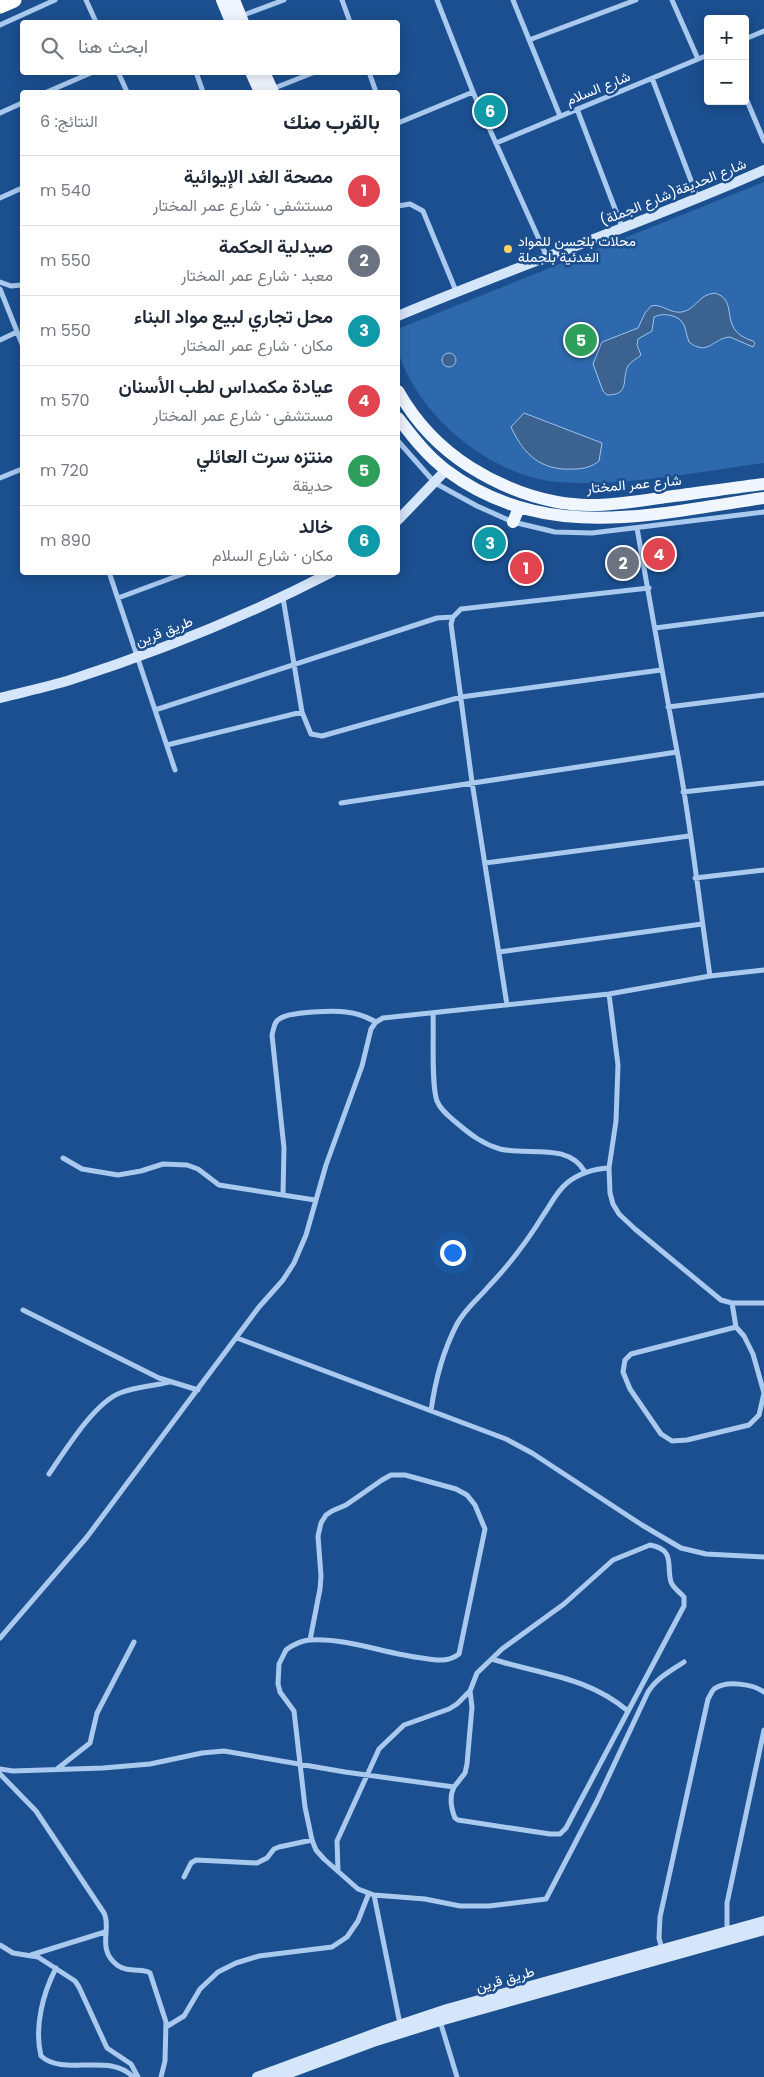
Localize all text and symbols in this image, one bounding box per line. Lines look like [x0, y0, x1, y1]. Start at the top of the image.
map controls [704, 15, 749, 105]
button: + [704, 15, 749, 60]
search box [20, 20, 400, 75]
text: ابحث هنا [78, 33, 148, 60]
icon: search [38, 34, 66, 62]
button: − [704, 60, 749, 105]
street label: شارع السلام [563, 66, 634, 111]
pin: 6 [474, 92, 506, 130]
text: بالقرب منك [283, 107, 380, 136]
text: النتائج: 6 [40, 110, 98, 133]
street label: شارع الحديقة(شارع الجملة) [597, 154, 749, 231]
text: مصحة الغد الإيوائية [184, 163, 333, 190]
text: 540 m [40, 179, 91, 202]
text: 1 [361, 179, 367, 202]
text: مستشفى · شارع عمر المختار [153, 194, 333, 217]
place label: محلات بلحسن للمواد الغدئية بلجملة [518, 231, 636, 267]
text: صيدلية الحكمة [219, 233, 333, 260]
marker: محلات بلحسن للمواد الغدئية بلجملة [502, 243, 514, 255]
text: 550 m [40, 249, 91, 272]
text: 2 [359, 249, 369, 272]
text: معبد · شارع عمر المختار [181, 264, 333, 287]
text: محل تجاري لبيع مواد البناء [134, 303, 333, 330]
text: 550 m [40, 319, 91, 342]
text: 3 [359, 319, 369, 342]
pin: 5 [565, 321, 597, 359]
text: مكان · شارع عمر المختار [181, 334, 333, 357]
text: عيادة مكمداس لطب الأسنان [118, 373, 333, 400]
text: 570 m [40, 389, 90, 412]
text: 4 [359, 389, 369, 412]
text: مستشفى · شارع عمر المختار [153, 404, 333, 427]
text: منتزه سرت العائلي [196, 443, 333, 470]
text: 720 m [40, 459, 89, 482]
text: 5 [359, 459, 369, 482]
street label: شارع عمر المختار [585, 470, 682, 499]
text: حديقة [293, 474, 333, 497]
text: خالد [299, 513, 333, 540]
pin: 3 [474, 524, 506, 562]
text: 890 m [40, 529, 91, 552]
text: 6 [359, 529, 369, 552]
pin: 4 [643, 535, 675, 573]
text: مكان · شارع السلام [212, 544, 333, 567]
pin: 2 [607, 544, 639, 582]
pin: 1 [510, 549, 542, 587]
street label: طريق قرين [132, 611, 196, 651]
your location [440, 1240, 466, 1266]
street label: طريق قرين [473, 1961, 537, 1997]

